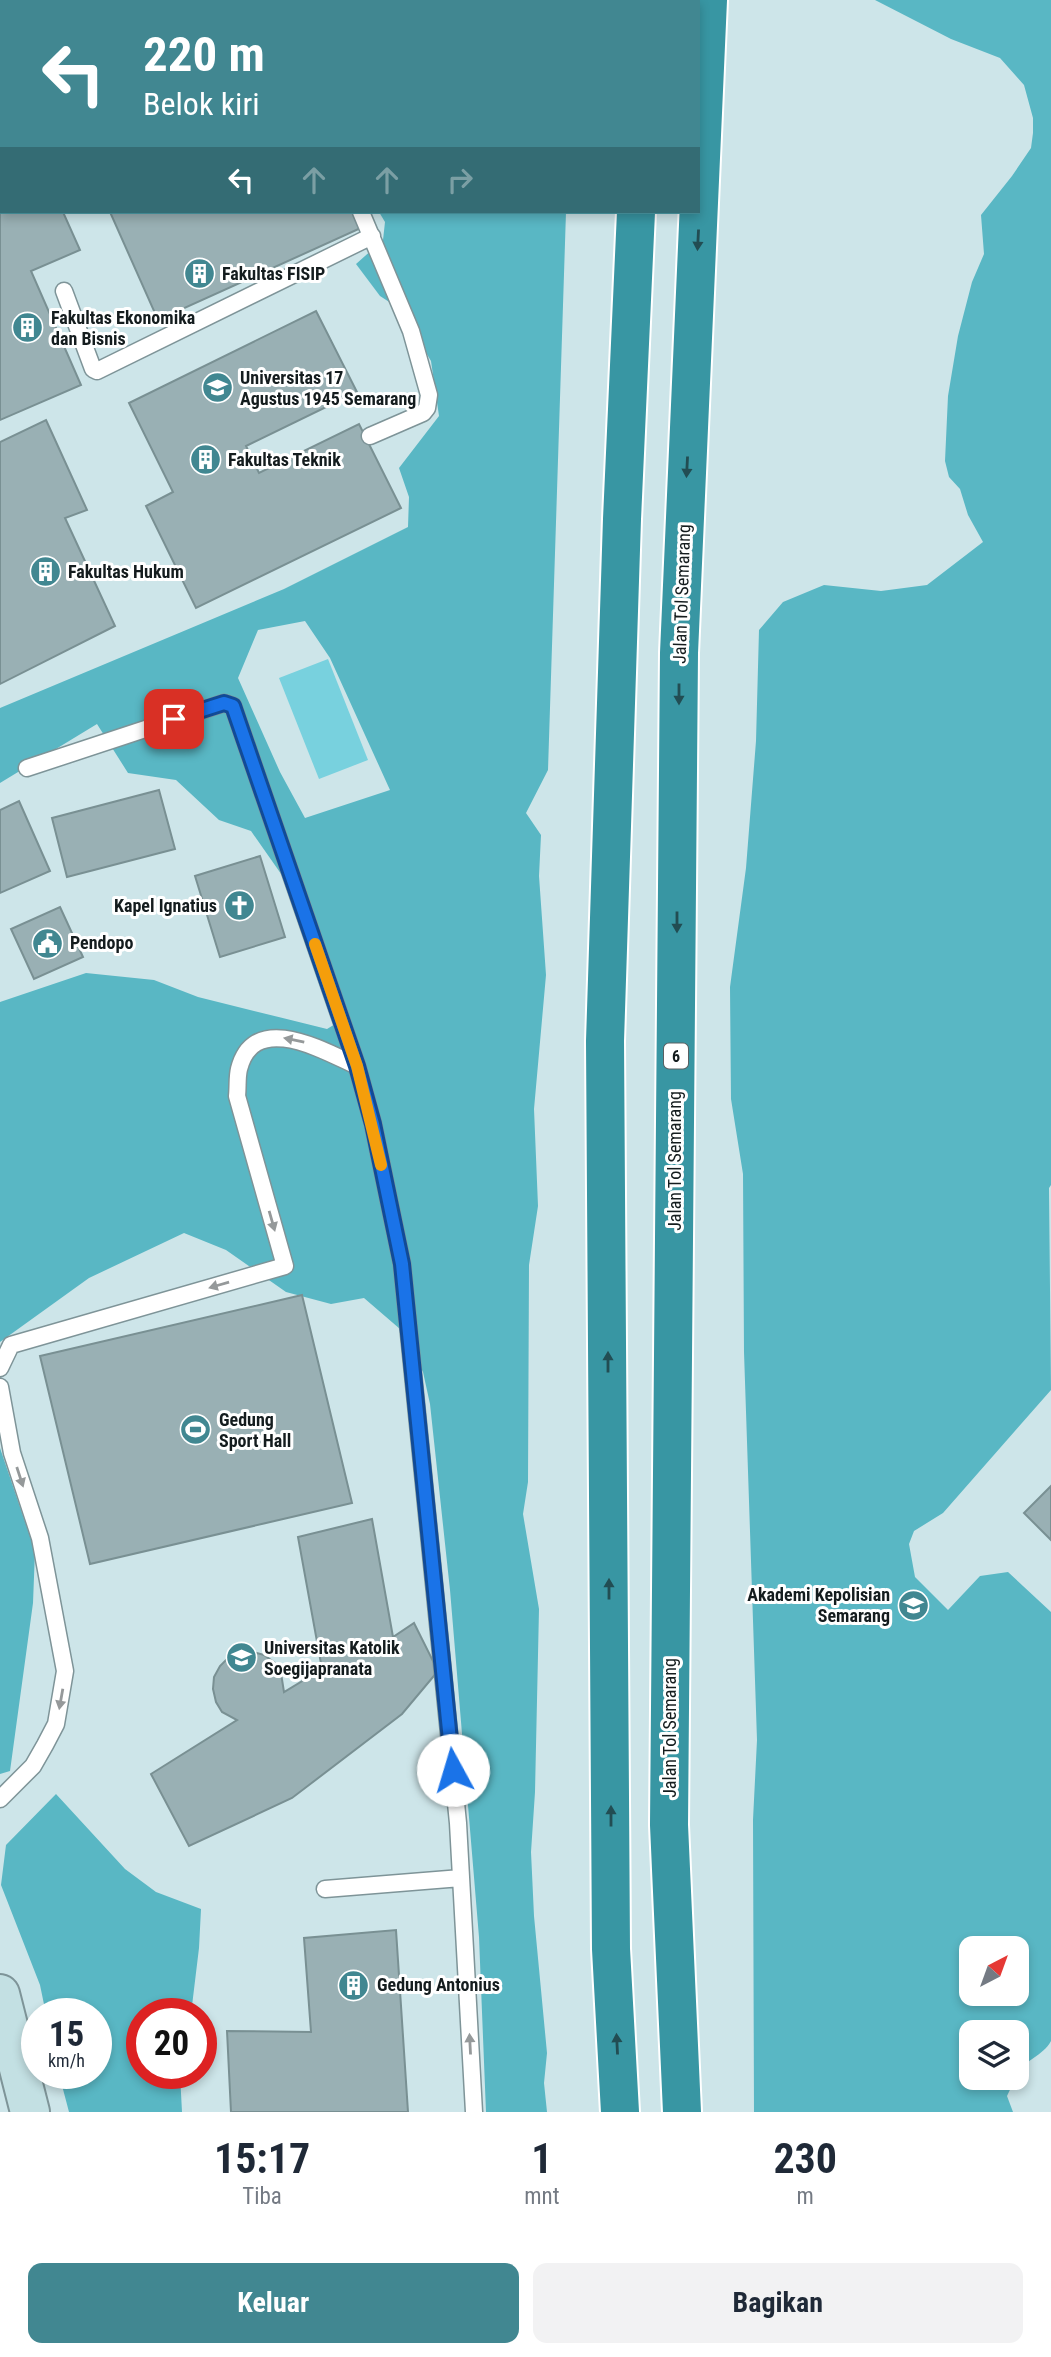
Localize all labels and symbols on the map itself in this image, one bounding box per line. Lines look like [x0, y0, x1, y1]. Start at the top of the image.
one-way arrow [692, 229, 703, 251]
building icon: Fakultas FISIP [182, 257, 216, 291]
place label: Fakultas FISIP [222, 263, 325, 284]
place label: Fakultas Ekonomika dan Bisnis [51, 307, 195, 349]
building icon: Fakultas Ekonomika dan Bisnis [11, 311, 45, 345]
place label: Universitas 17 Agustus 1945 Semarang [240, 367, 416, 409]
school or university icon: Universitas 17 Agustus 1945 Semarang [200, 371, 234, 405]
building icon: Fakultas Teknik [188, 443, 222, 477]
place label: Fakultas Teknik [228, 449, 341, 470]
one-way arrow [682, 456, 693, 478]
street label: Jalan Tol Semarang [669, 524, 694, 664]
building icon: Fakultas Hukum [28, 555, 62, 589]
place label: Fakultas Hukum [68, 561, 184, 582]
one-way arrow [673, 683, 684, 705]
pin [144, 689, 204, 749]
church icon: Kapel Ignatius [223, 889, 257, 923]
place label: Kapel Ignatius [114, 895, 217, 916]
one-way arrow [671, 911, 683, 933]
public building icon: Pendopo [30, 926, 64, 960]
place label: Pendopo [70, 932, 133, 953]
one-way arrow [283, 1035, 305, 1046]
road number: 6 [664, 1044, 688, 1068]
street label: Jalan Tol Semarang [664, 1091, 685, 1231]
one-way arrow [268, 1211, 278, 1232]
one-way arrow [208, 1280, 230, 1291]
one-way arrow [602, 1350, 613, 1372]
place label: Gedung Sport Hall [219, 1409, 291, 1451]
sports icon: Gedung Sport Hall [179, 1413, 213, 1447]
one-way arrow [15, 1467, 26, 1488]
one-way arrow [603, 1578, 615, 1600]
place label: Akademi Kepolisian Semarang [747, 1584, 890, 1626]
school or university icon: Akademi Kepolisian Semarang [896, 1588, 930, 1622]
place label: Universitas Katolik Soegijapranata [264, 1637, 400, 1679]
school or university icon: Universitas Katolik Soegijapranata [224, 1641, 258, 1675]
street label: Jalan Tol Semarang [659, 1658, 680, 1798]
one-way arrow [55, 1688, 66, 1710]
position arrow [416, 1733, 490, 1807]
one-way arrow [605, 1805, 616, 1827]
north arrow [959, 1936, 1029, 2006]
building icon: Gedung Antonius [337, 1968, 371, 2002]
place label: Gedung Antonius [377, 1974, 500, 1995]
speed limit sign: 20 [126, 1998, 217, 2089]
one-way arrow [464, 2033, 475, 2055]
one-way arrow [611, 2033, 622, 2055]

